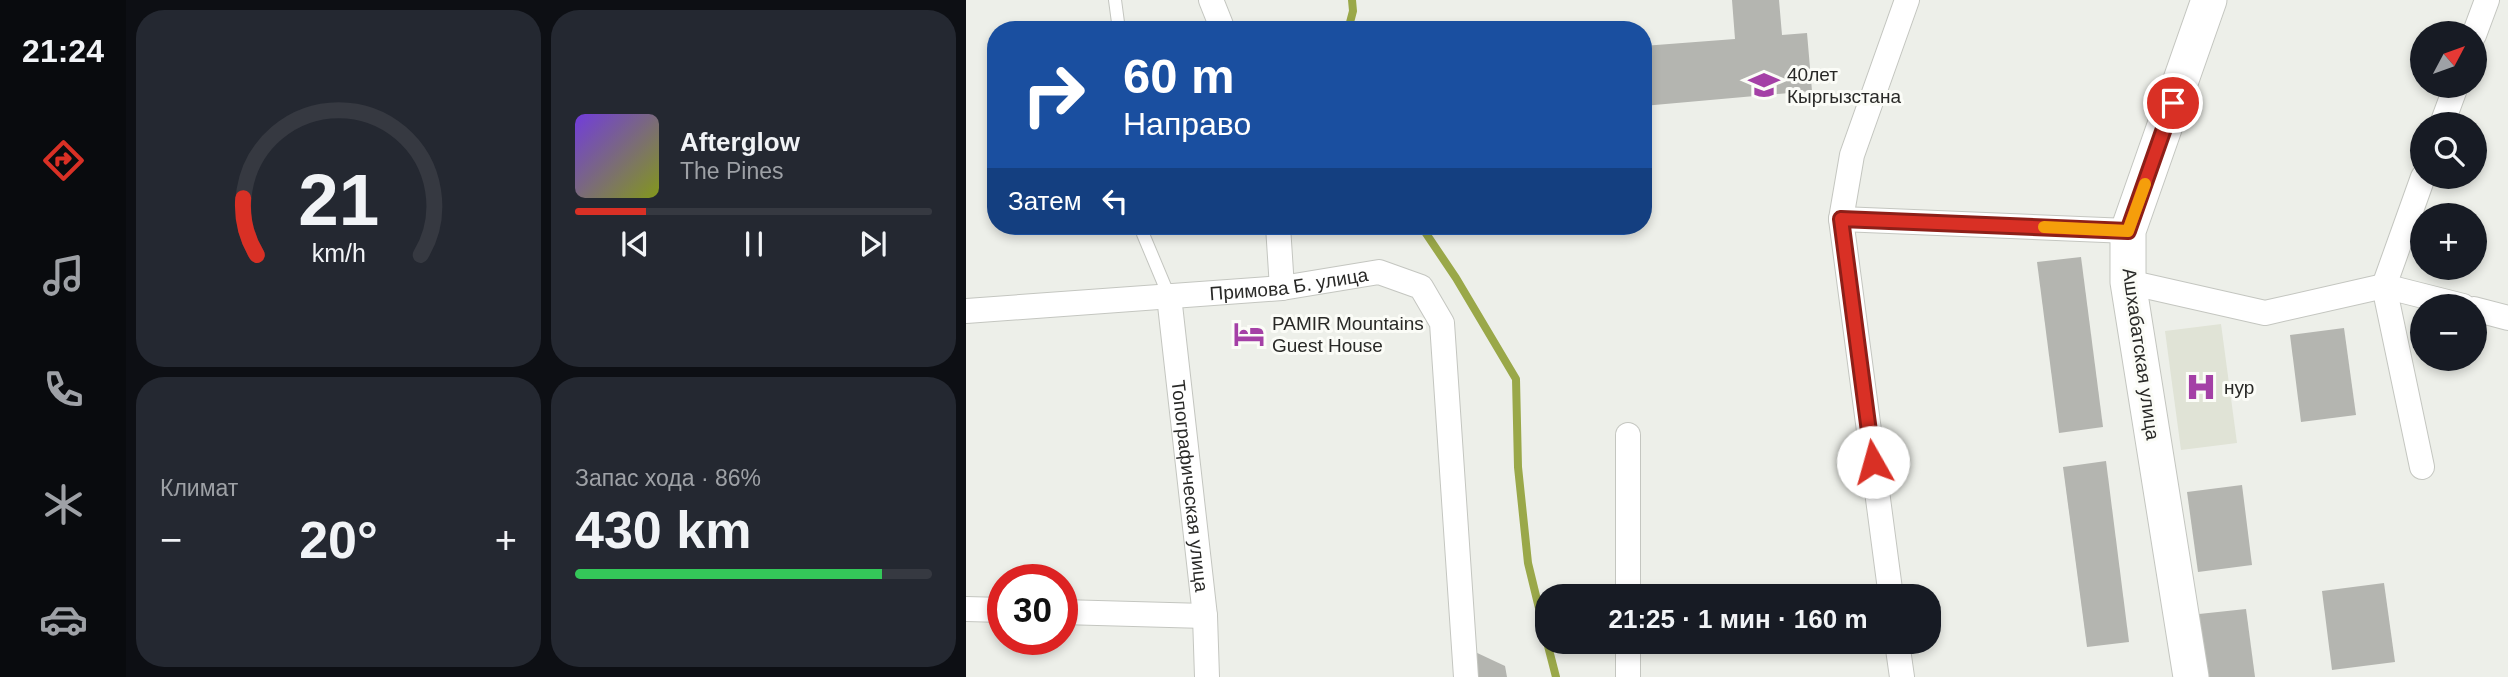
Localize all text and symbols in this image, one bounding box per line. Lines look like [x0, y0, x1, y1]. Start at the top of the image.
north arrow [2410, 21, 2487, 98]
map controls [2410, 21, 2487, 371]
text: 21:24 [22, 33, 104, 69]
icon: right [1008, 49, 1099, 140]
text: 60 m [1123, 49, 1235, 103]
place label: 40лет Кыргызстана [1787, 64, 1901, 107]
school or university icon: 40лет Кыргызстана [1747, 68, 1781, 102]
pin [2143, 73, 2203, 133]
icon: arrive [2154, 84, 2192, 122]
text: Направо [1123, 106, 1251, 142]
button: search [2410, 112, 2487, 189]
text: Afterglow [680, 127, 800, 157]
icon: directions [39, 136, 88, 185]
text: The Pines [680, 158, 784, 184]
text: 21 [298, 159, 379, 240]
icon: left [1096, 182, 1134, 220]
text: Затем [1008, 186, 1082, 216]
button: + [2410, 203, 2487, 280]
icon: previous [616, 225, 654, 263]
icon: pause [735, 225, 773, 263]
icon: next [854, 225, 892, 263]
text: km/h [311, 239, 366, 267]
icon: music [39, 251, 88, 300]
street label: Примова Б. улица [1209, 263, 1370, 304]
street label: Ашхабатская улица [2119, 267, 2164, 442]
button: − [2410, 294, 2487, 371]
place label: PAMIR Mountains Guest House [1272, 313, 1424, 356]
hotel icon: PAMIR Mountains Guest House [1232, 317, 1266, 351]
icon: phone [39, 365, 88, 414]
hospital icon: нур [2184, 370, 2218, 404]
place label: нур [2224, 377, 2254, 398]
street label: Топографическая улица [1168, 379, 1213, 593]
position arrow [1836, 425, 1910, 499]
text: Запас хода · 86% [575, 465, 761, 491]
text: Климат [160, 475, 238, 501]
icon: climate [39, 480, 88, 529]
text: 430 km [575, 501, 751, 559]
text: 20° [299, 511, 378, 569]
text: − [160, 519, 182, 561]
text: + [495, 519, 517, 561]
speed limit sign: 30 [987, 564, 1078, 655]
icon: car [39, 595, 88, 644]
text: 21:25 · 1 мин · 160 m [1608, 604, 1868, 634]

